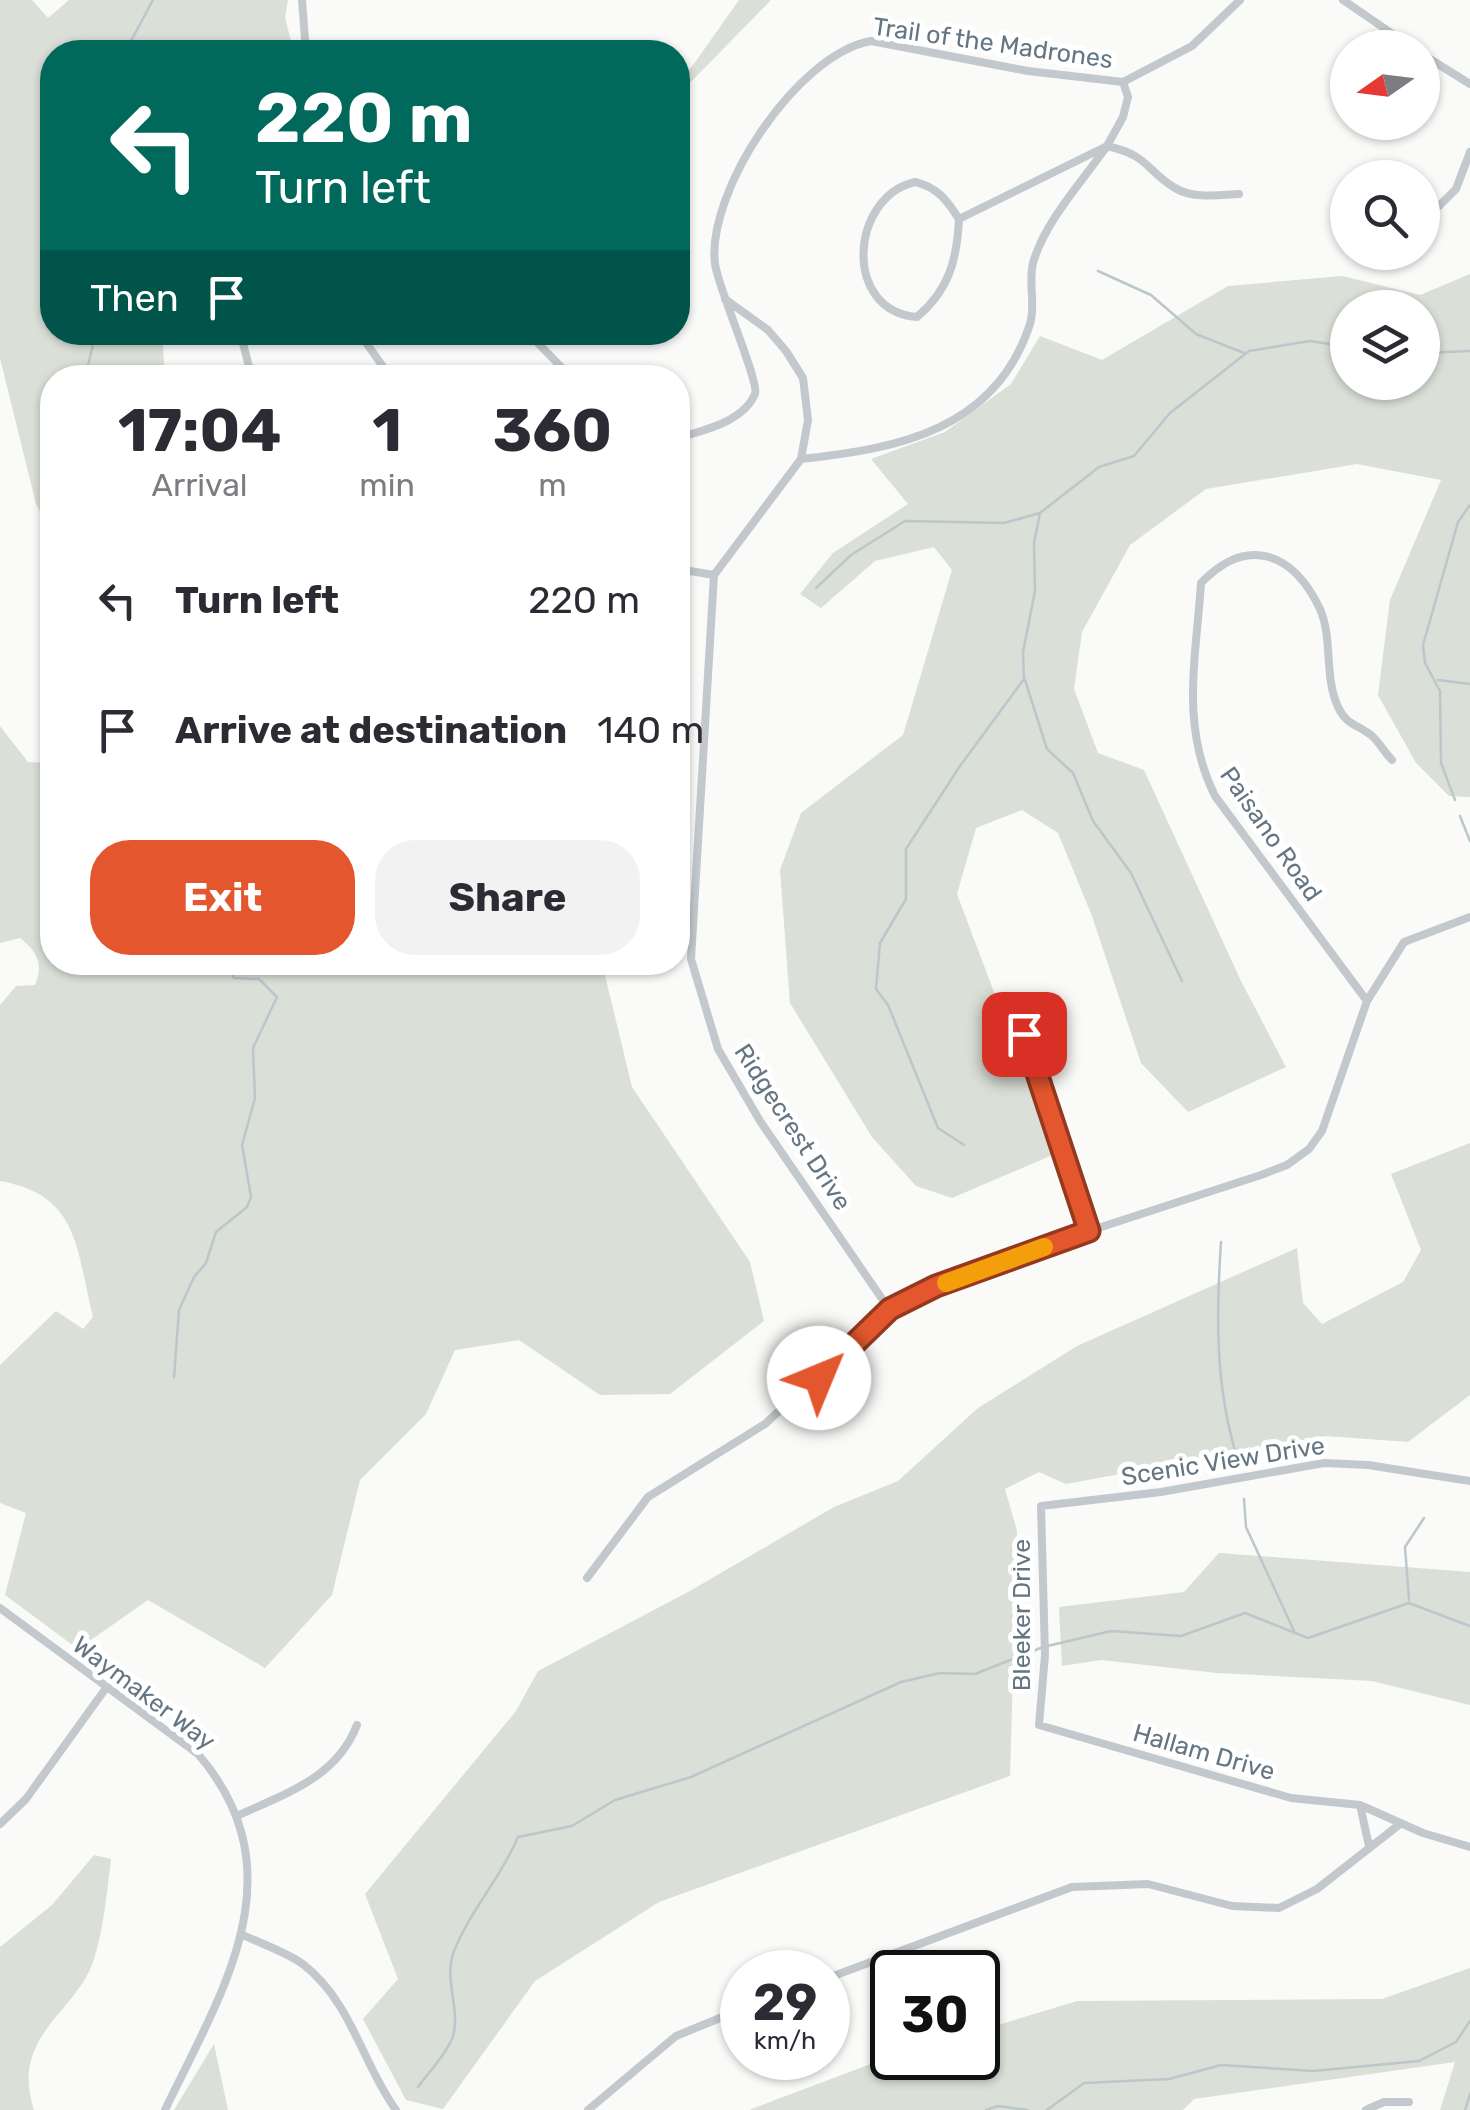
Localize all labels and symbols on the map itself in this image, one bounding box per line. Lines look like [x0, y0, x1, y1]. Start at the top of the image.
street label: Trail of the Madrones [871, 12, 1115, 74]
north arrow [1330, 30, 1440, 140]
street label: Paisano Road [1214, 761, 1328, 907]
pin [982, 992, 1067, 1077]
street label: Ridgecrest Drive [729, 1039, 857, 1215]
position arrow [767, 1326, 871, 1430]
street label: Scenic View Drive [1119, 1431, 1327, 1491]
street label: Bleeker Drive [1007, 1539, 1036, 1691]
street label: Waymaker Way [67, 1630, 221, 1756]
street label: Hallam Drive [1130, 1718, 1278, 1786]
speed limit sign: 30 [870, 1950, 1000, 2080]

